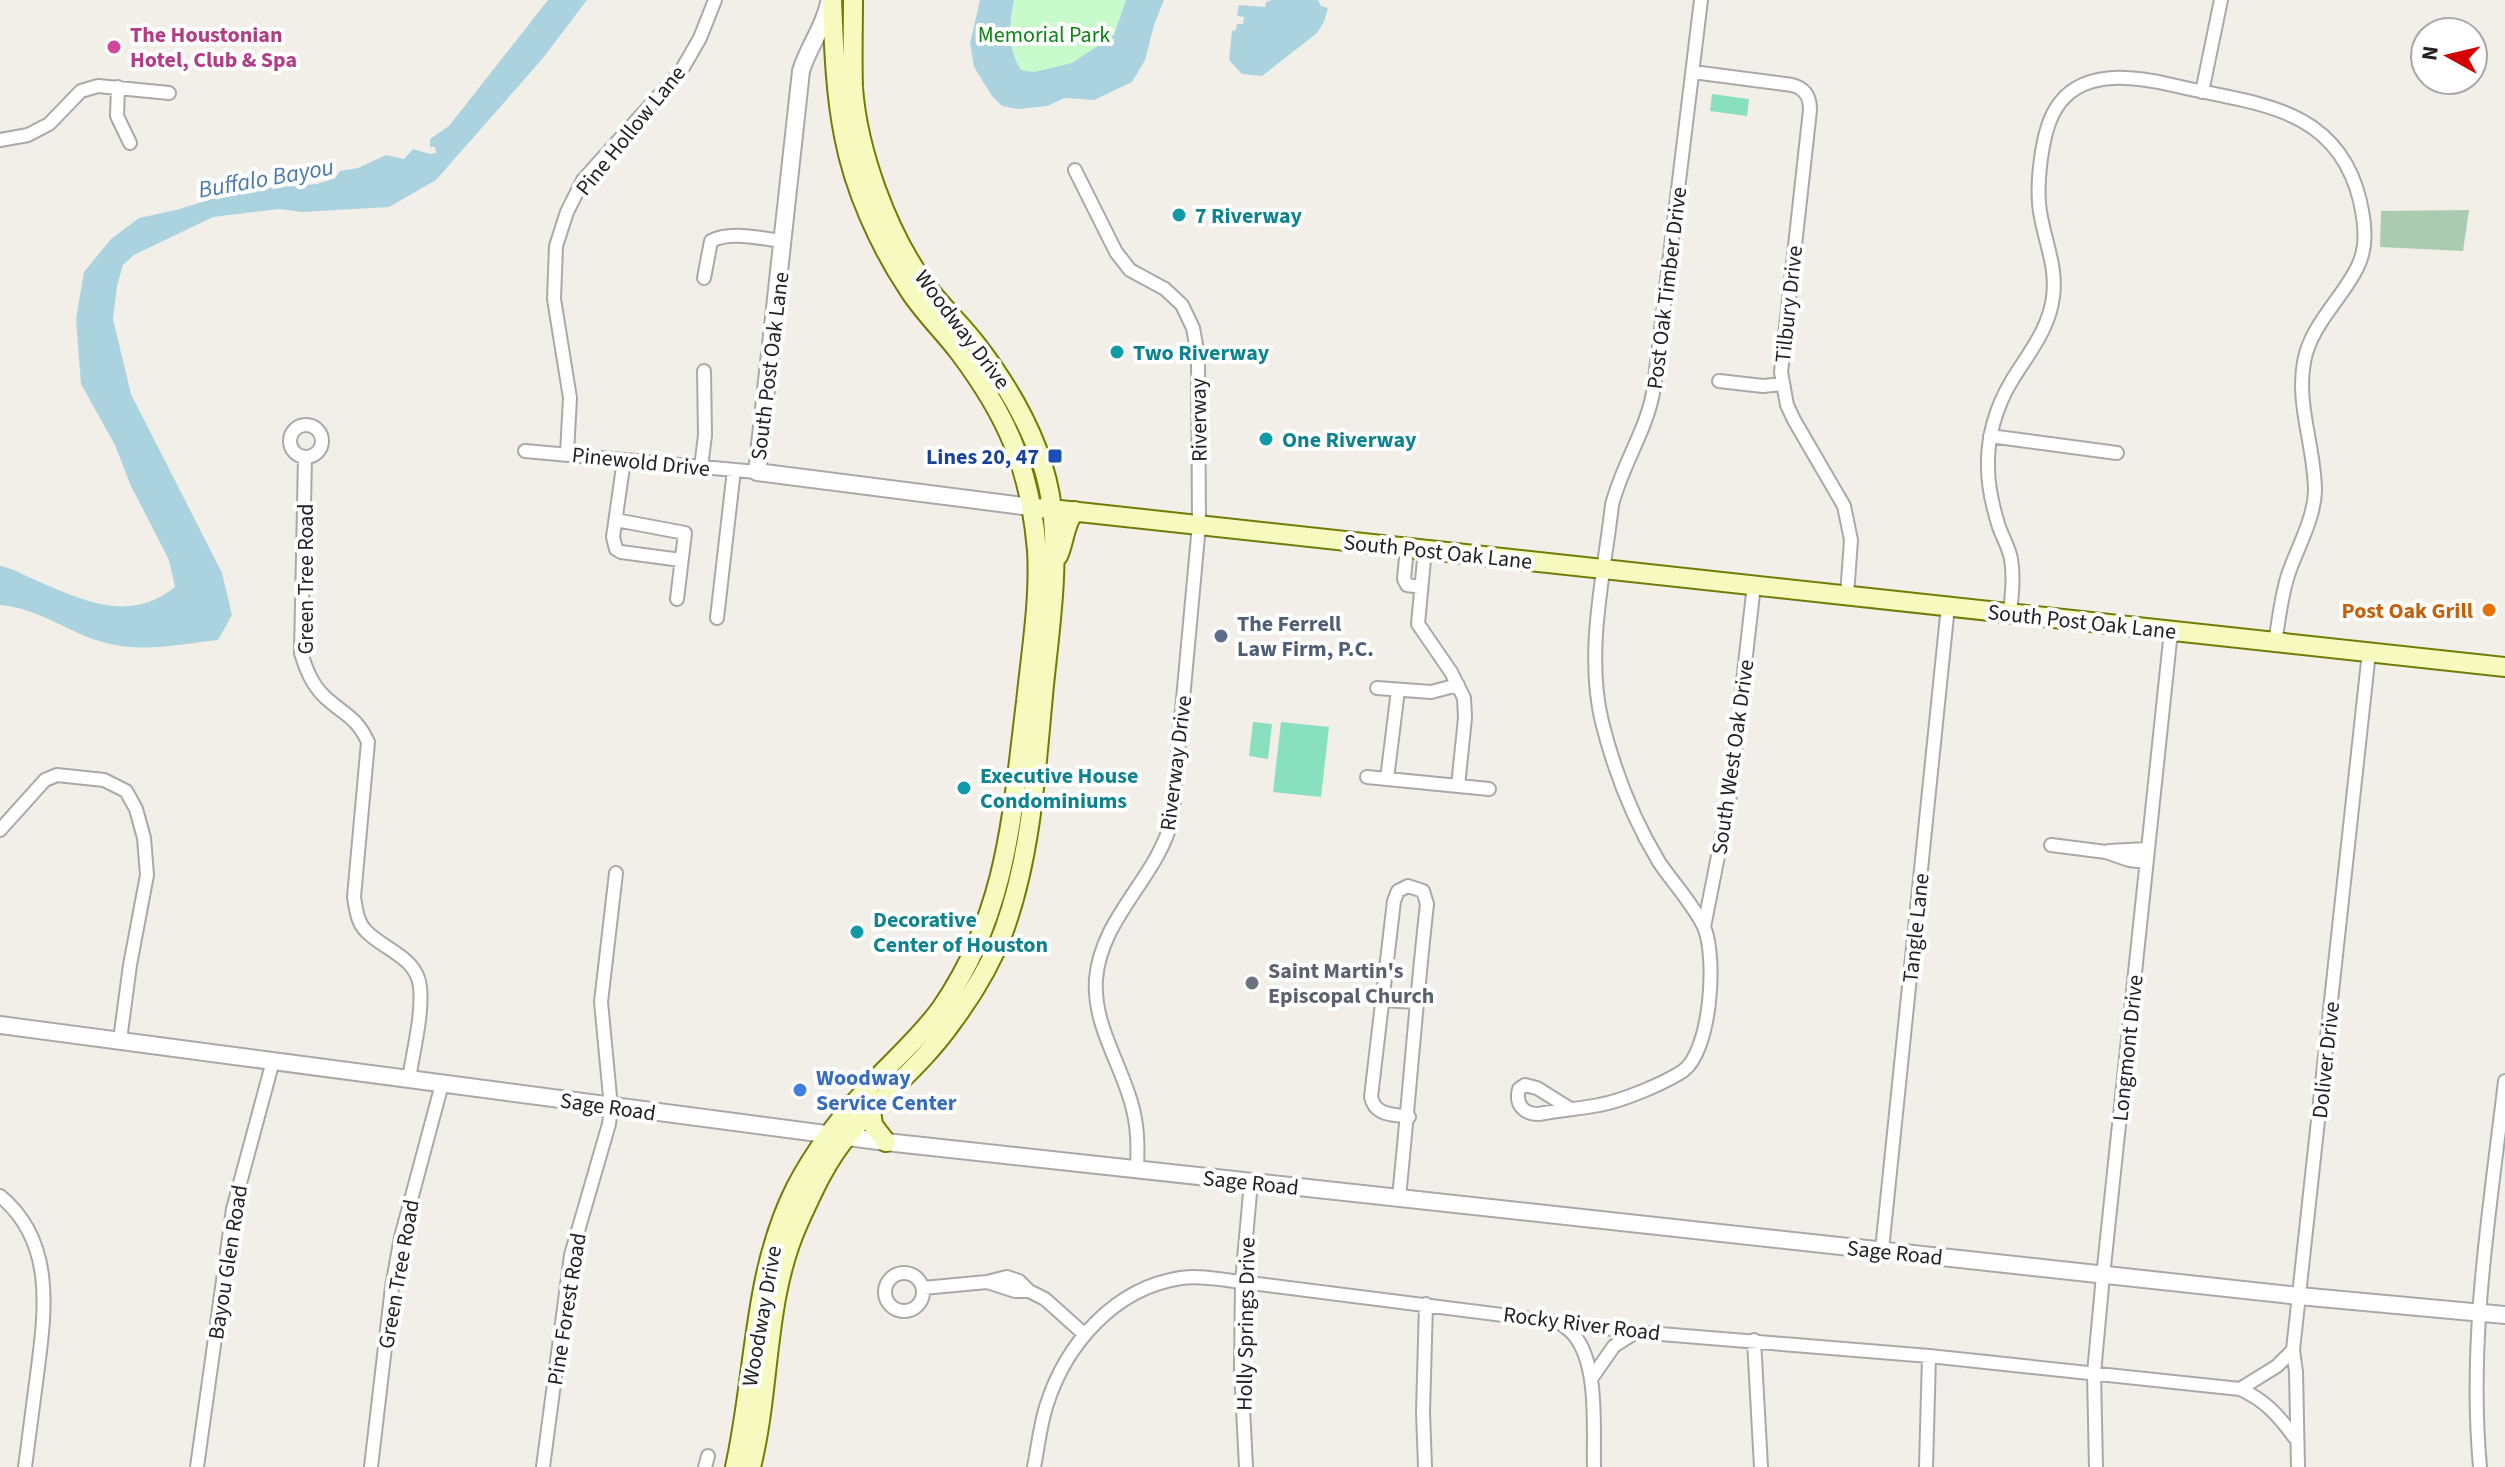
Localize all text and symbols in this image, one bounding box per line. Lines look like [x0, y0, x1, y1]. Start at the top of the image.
north arrow [2409, 16, 2489, 96]
place label: The Houstonian Hotel, Club & Spa [130, 19, 297, 76]
park label: Memorial Park [978, 19, 1110, 51]
marker: The Houstonian Hotel, Club & Spa [105, 38, 123, 56]
text: N [2413, 44, 2447, 63]
street label: Pine Hollow Lane [568, 59, 693, 203]
water label: Buffalo Bayou [196, 149, 337, 208]
street label: Post Oak Timber Drive [1639, 185, 1695, 391]
place label: 7 Riverway [1195, 200, 1303, 232]
marker: 7 Riverway [1170, 206, 1188, 224]
street label: Tilbury Drive [1767, 244, 1811, 364]
street label: Woodway Drive [907, 263, 1018, 396]
street label: South Post Oak Lane [743, 270, 797, 462]
place label: Two Riverway [1133, 337, 1270, 369]
marker: Two Riverway [1108, 343, 1126, 361]
street label: Riverway [1182, 377, 1216, 462]
place label: One Riverway [1282, 424, 1417, 456]
marker: One Riverway [1257, 430, 1275, 448]
street label: Pinewold Drive [570, 439, 712, 485]
place label: Lines 20, 47 [926, 441, 1039, 473]
marker: Lines 20, 47 [1046, 447, 1064, 465]
street label: Green Tree Road [290, 504, 322, 654]
street label: South Post Oak Lane [1342, 526, 1534, 578]
place label: Post Oak Grill [2342, 595, 2474, 627]
street label: South Post Oak Lane [1986, 596, 2178, 648]
marker: Post Oak Grill [2480, 601, 2498, 619]
place label: The Ferrell Law Firm, P.C. [1237, 608, 1374, 665]
marker: The Ferrell Law Firm, P.C. [1212, 627, 1230, 645]
street label: South West Oak Drive [1703, 657, 1763, 857]
street label: Riverway Drive [1152, 694, 1200, 833]
place label: Executive House Condominiums [980, 760, 1138, 817]
marker: Executive House Condominiums [955, 779, 973, 797]
street label: Tangle Lane [1894, 872, 1938, 985]
place label: Decorative Center of Houston [873, 904, 1048, 961]
marker: Decorative Center of Houston [848, 923, 866, 941]
place label: Saint Martin's Episcopal Church [1268, 955, 1434, 1012]
street label: Longmont Drive [2104, 973, 2152, 1123]
marker: Saint Martin's Episcopal Church [1243, 974, 1261, 992]
street label: Doliver Drive [2304, 1000, 2348, 1120]
place label: Woodway Service Center [816, 1062, 957, 1119]
marker: Woodway Service Center [791, 1081, 809, 1099]
street label: Sage Road [558, 1084, 658, 1130]
street label: Sage Road [1201, 1162, 1300, 1204]
street label: Bayou Glen Road [200, 1182, 256, 1342]
street label: Green Tree Road [370, 1197, 428, 1351]
street label: Pine Forest Road [539, 1231, 595, 1388]
street label: Sage Road [1845, 1232, 1944, 1274]
street label: Holly Springs Drive [1228, 1237, 1264, 1411]
street label: Woodway Drive [734, 1243, 790, 1389]
street label: Rocky River Road [1501, 1298, 1662, 1350]

